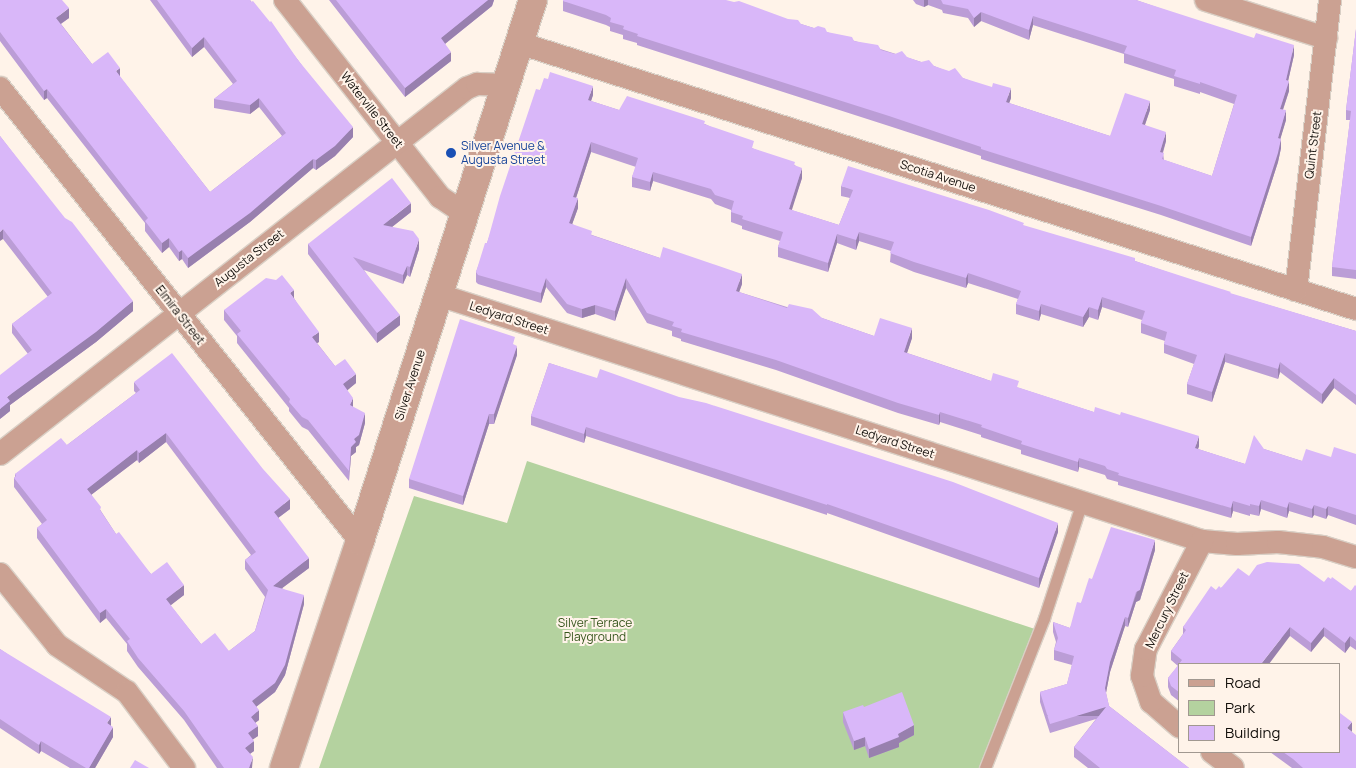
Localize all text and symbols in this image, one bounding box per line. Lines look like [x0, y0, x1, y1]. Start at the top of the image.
street label: Waterville Street [338, 69, 406, 151]
street label: Quint Street [1302, 110, 1324, 180]
place label: Silver Avenue & Augusta Street [461, 139, 545, 167]
marker: Silver Avenue & Augusta Street [445, 147, 457, 159]
street label: Scotia Avenue [898, 157, 978, 195]
street label: Augusta Street [211, 226, 287, 290]
street label: Elmira Street [152, 283, 208, 347]
street label: Ledyard Street [468, 298, 550, 338]
street label: Silver Avenue [392, 348, 428, 422]
street label: Ledyard Street [854, 422, 936, 462]
street label: Mercury Street [1142, 569, 1192, 651]
park label: Silver Terrace Playground [558, 616, 632, 644]
legend [1178, 663, 1341, 753]
text: Road [1225, 672, 1261, 693]
text: Park [1225, 697, 1255, 718]
text: Building [1225, 722, 1280, 743]

